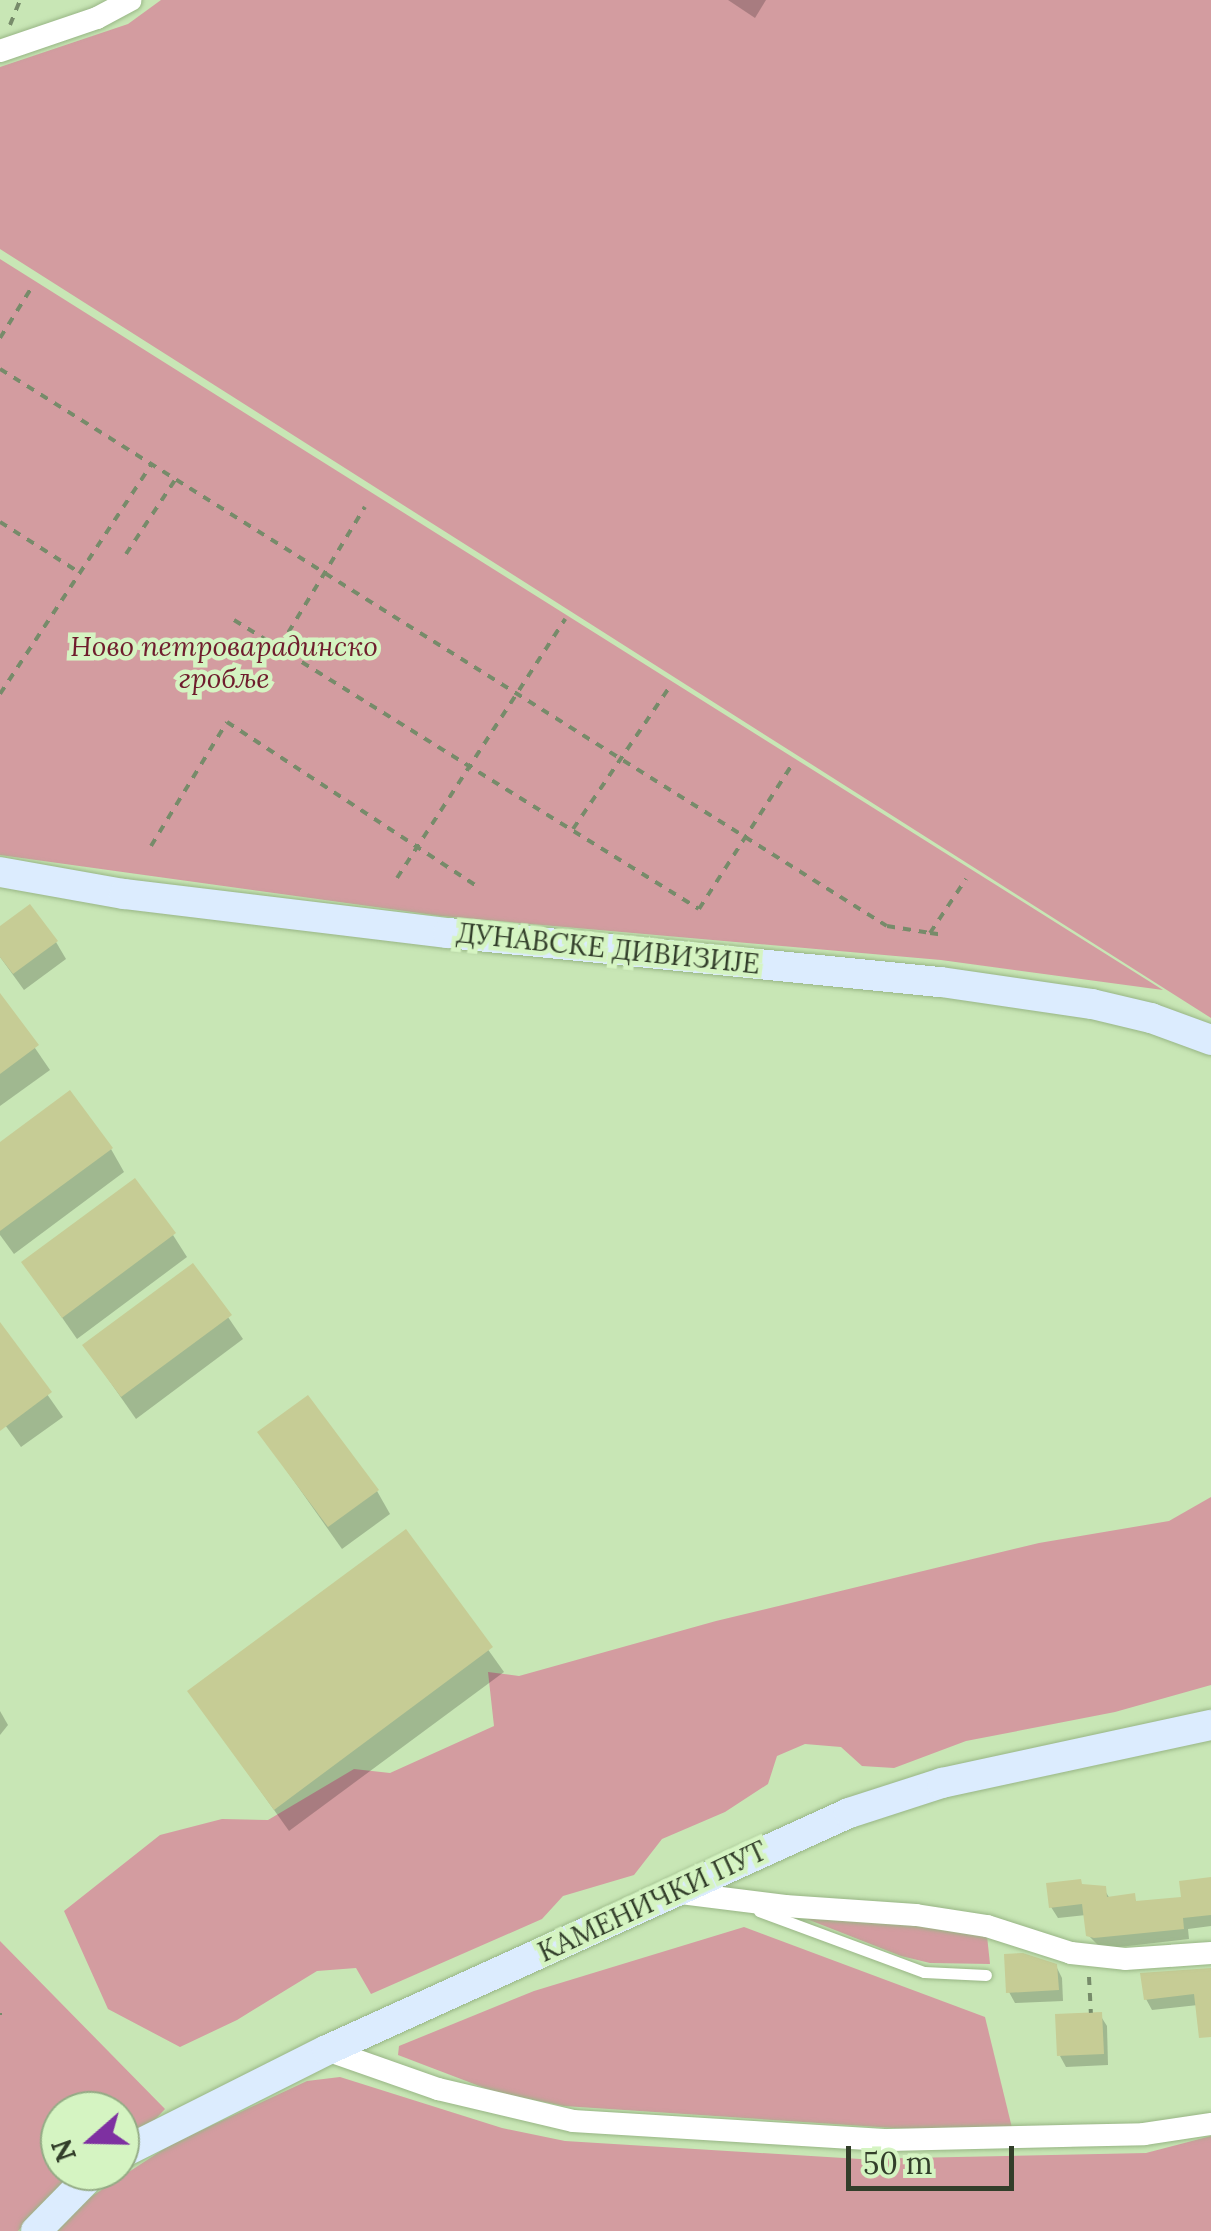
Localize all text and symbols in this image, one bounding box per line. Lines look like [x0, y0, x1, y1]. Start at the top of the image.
park label: Ново петроварадинско гробље [70, 629, 378, 695]
street label: ДУНАВСКЕ ДИВИЗИЈЕ [455, 915, 761, 981]
street label: КАМЕНИЧКИ ПУТ [532, 1833, 772, 1969]
north arrow [40, 2091, 140, 2191]
scale bar [851, 2126, 1018, 2188]
text: N [43, 2134, 84, 2167]
text: 50 m [863, 2144, 933, 2182]

